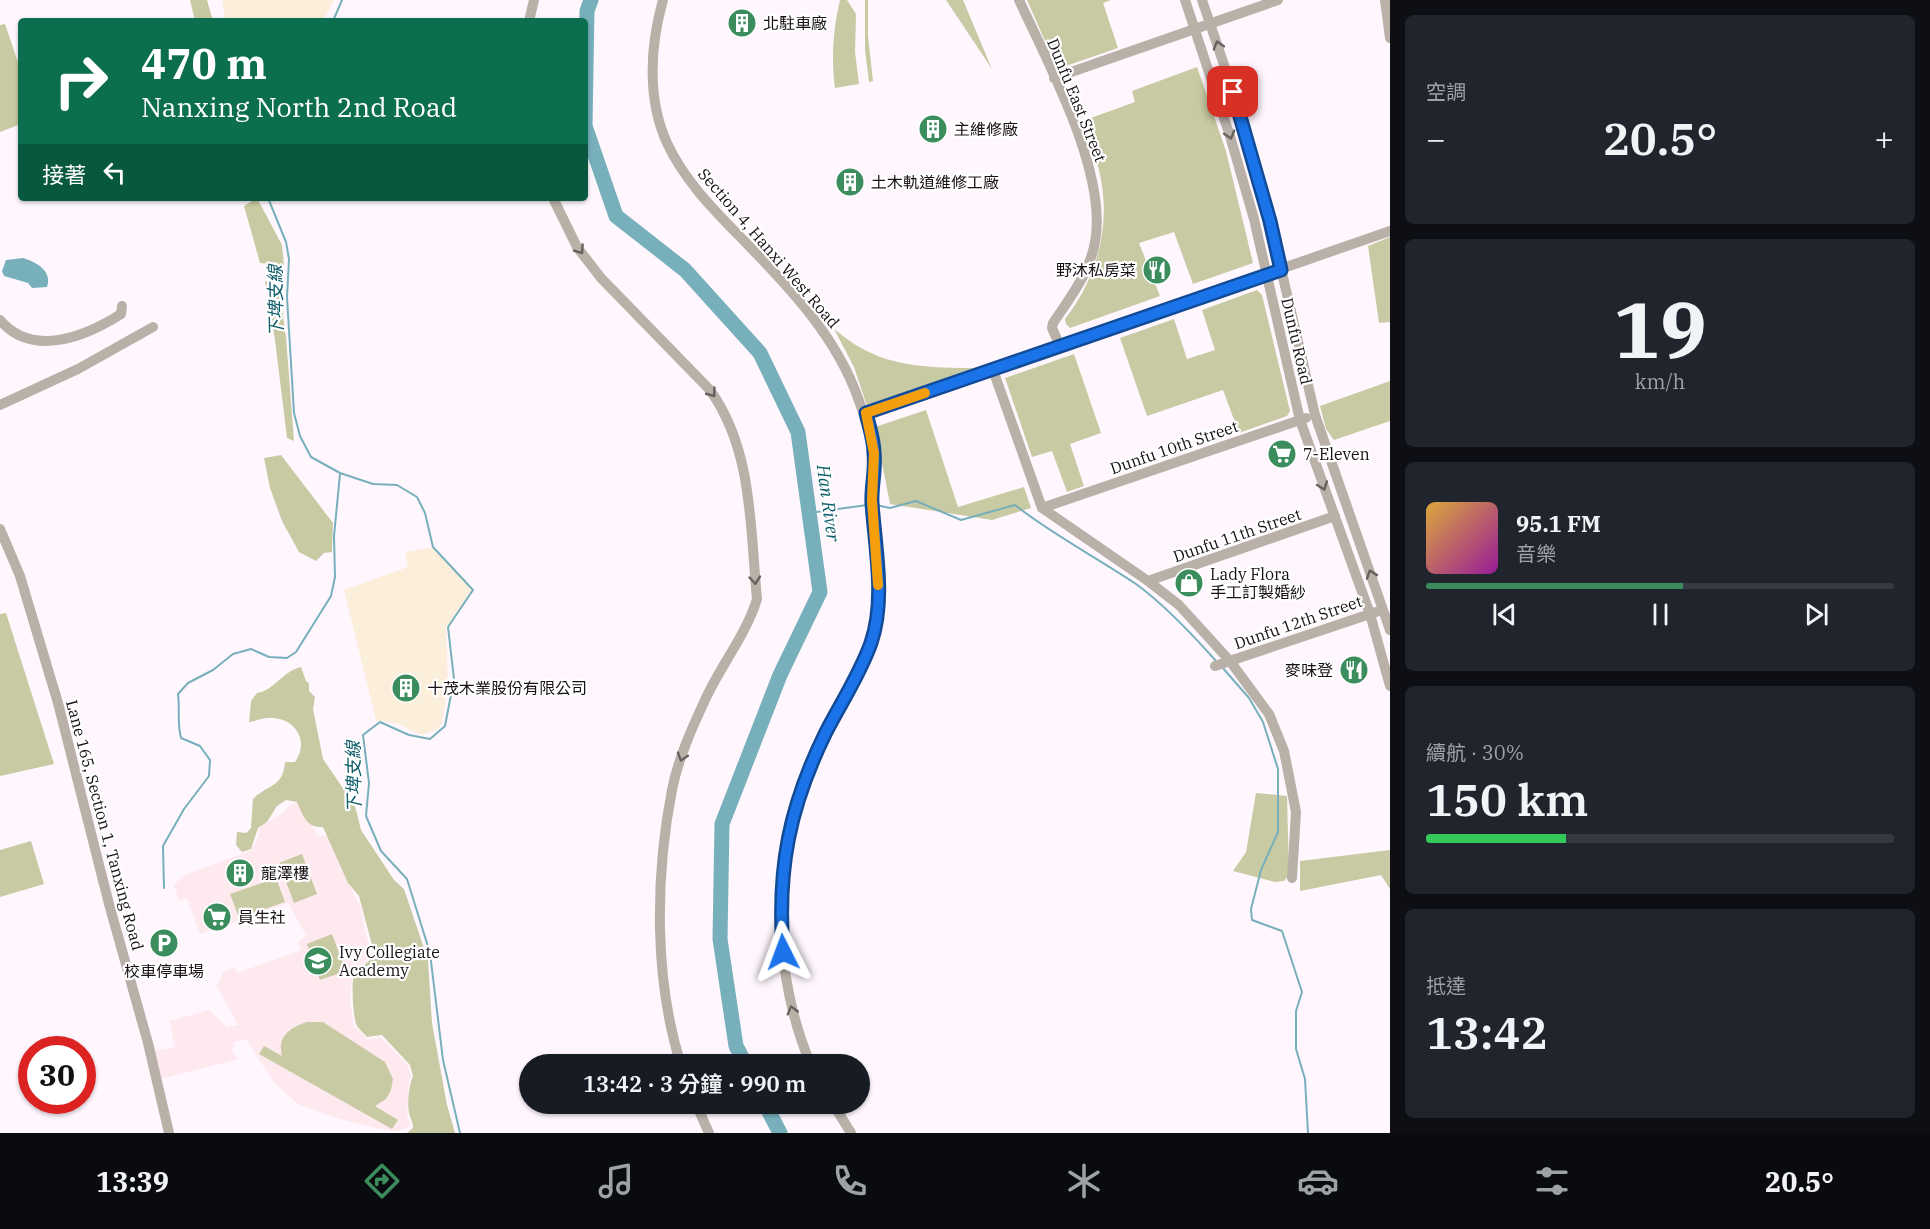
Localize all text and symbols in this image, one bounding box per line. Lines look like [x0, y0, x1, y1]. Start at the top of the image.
building icon: 北駐車廠 [726, 7, 758, 39]
place label: 北駐車廠 [763, 13, 827, 33]
street label: Dunfu East Street [1043, 35, 1111, 165]
text: 470 m [141, 36, 267, 91]
one-way arrow [1213, 40, 1226, 51]
icon: right [42, 42, 120, 120]
pin [1207, 66, 1258, 117]
icon: arrive [1216, 75, 1249, 108]
text: 空調 [1426, 78, 1466, 105]
text: Nanxing North 2nd Road [141, 89, 457, 124]
text: 20.5° [1603, 109, 1717, 167]
building icon: 主維修廠 [917, 113, 949, 145]
text: − [1426, 117, 1446, 160]
text: + [1874, 117, 1894, 160]
place label: 主維修廠 [954, 119, 1018, 139]
one-way arrow [1223, 129, 1235, 140]
icon: left [98, 156, 131, 189]
text: 接著 [42, 160, 86, 189]
street label: Section 4, Hanxi West Road [694, 164, 844, 332]
building icon: 土木軌道維修工廠 [834, 166, 866, 198]
place label: 土木軌道維修工廠 [871, 172, 999, 192]
one-way arrow [573, 243, 584, 254]
restaurant icon: 野沐私房菜 [1141, 254, 1173, 286]
place label: 野沐私房菜 [1056, 260, 1136, 280]
water label: 下埤支線 [263, 263, 288, 337]
text: 19 [1613, 278, 1707, 379]
street label: Dunfu Road [1277, 296, 1317, 387]
text: km/h [1635, 368, 1685, 395]
one-way arrow [704, 386, 715, 397]
street label: Dunfu 10th Street [1107, 416, 1241, 478]
supermarket icon: 7-Eleven [1266, 438, 1298, 470]
place label: 7-Eleven [1303, 444, 1370, 464]
water label: Han River [812, 462, 845, 544]
one-way arrow [1316, 480, 1329, 490]
street label: Dunfu 11th Street [1170, 504, 1304, 566]
text: 95.1 FM [1516, 509, 1601, 538]
text: 音樂 [1516, 540, 1556, 567]
place label: Lady Flora 手工訂製婚紗 [1210, 564, 1306, 602]
shop icon: Lady Flora 手工訂製婚紗 [1173, 567, 1205, 599]
one-way arrow [1366, 569, 1379, 580]
one-way arrow [748, 575, 761, 584]
street label: Dunfu 12th Street [1231, 591, 1365, 653]
icon: previous [1488, 598, 1521, 631]
icon: pause [1644, 598, 1677, 631]
icon: next [1800, 598, 1833, 631]
restaurant icon: 麥味登 [1338, 654, 1370, 686]
place label: 麥味登 [1285, 660, 1333, 680]
building icon: 十茂木業股份有限公司 [390, 672, 422, 704]
place label: 十茂木業股份有限公司 [427, 678, 587, 698]
street label: Lane 165, Section 1, Tanxing Road [62, 698, 148, 953]
water label: 下埤支線 [341, 739, 366, 813]
text: 續航 · 30% [1426, 739, 1524, 766]
one-way arrow [677, 751, 689, 762]
text: 150 km [1426, 770, 1588, 828]
building icon: 龍澤樓 [224, 857, 256, 889]
place label: 龍澤樓 [261, 863, 309, 883]
supermarket icon: 員生社 [201, 901, 233, 933]
place label: 員生社 [238, 907, 286, 927]
position arrow [751, 920, 815, 984]
parking icon: 校車停車場 [148, 927, 180, 959]
place label: Ivy Collegiate Academy [339, 942, 440, 980]
school or university icon: Ivy Collegiate Academy [302, 945, 334, 977]
place label: 校車停車場 [124, 961, 204, 981]
text: 抵達 [1426, 972, 1466, 999]
text: 13:42 [1426, 1003, 1547, 1061]
one-way arrow [787, 1005, 799, 1016]
speed limit sign: 30 [18, 1036, 96, 1114]
text: 13:42 · 3 分鐘 · 990 m [583, 1069, 806, 1098]
icon: directions [361, 1160, 403, 1202]
icon: music [595, 1160, 637, 1202]
icon: phone [829, 1160, 871, 1202]
icon: climate [1063, 1160, 1105, 1202]
icon: car [1297, 1160, 1339, 1202]
icon: filters [1531, 1160, 1573, 1202]
text: 13:39 [96, 1164, 169, 1199]
text: 20.5° [1765, 1164, 1834, 1199]

